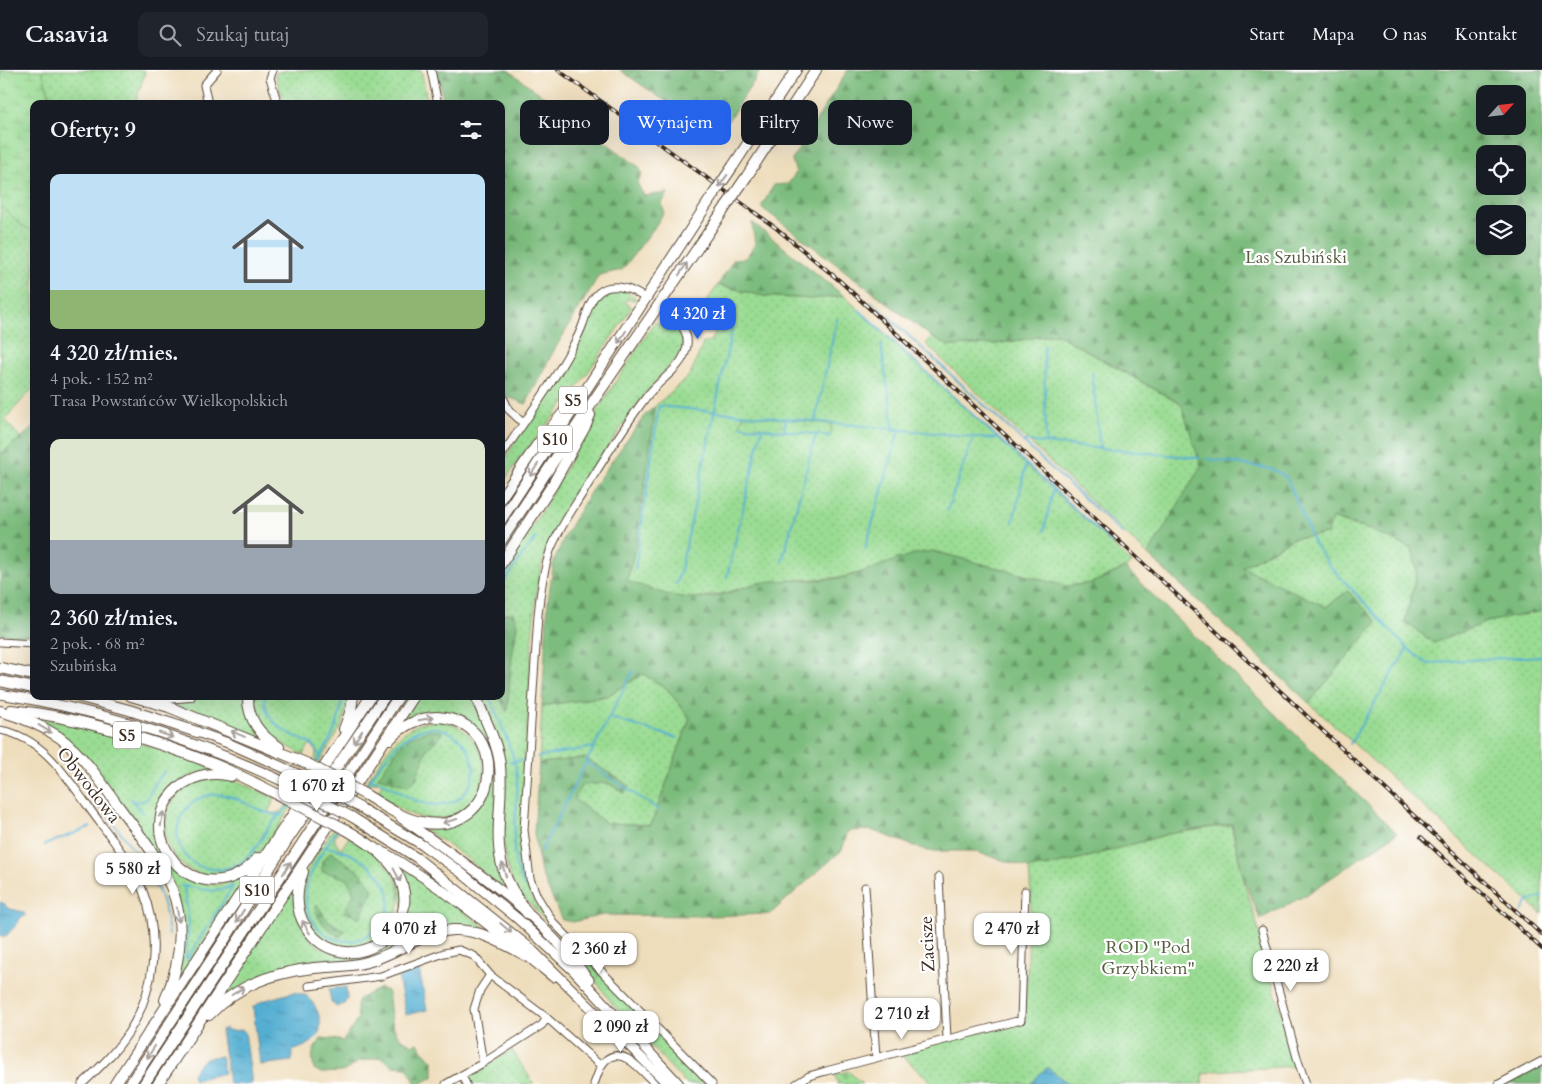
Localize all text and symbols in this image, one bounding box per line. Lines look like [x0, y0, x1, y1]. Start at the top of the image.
search box [138, 12, 488, 57]
text: Casavia [25, 18, 108, 51]
icon: search [156, 21, 184, 49]
text: Szukaj tutaj [196, 22, 290, 48]
text: Start [1250, 22, 1284, 47]
text: Mapa [1312, 22, 1354, 47]
text: O nas [1382, 22, 1427, 47]
text: Kontakt [1455, 22, 1517, 47]
north arrow [1476, 85, 1526, 135]
map controls [1476, 85, 1526, 255]
chip: Kupno [520, 100, 609, 145]
chip: Wynajem [619, 100, 731, 145]
chip: Filtry [741, 100, 818, 145]
chip: Nowe [828, 100, 912, 145]
text: Oferty: 9 [50, 116, 136, 145]
icon: filters [457, 116, 485, 144]
button: locate [1476, 145, 1526, 195]
one-way arrow [718, 174, 728, 188]
button: layers [1476, 205, 1526, 255]
icon: home [223, 206, 313, 296]
park label: Las Szubiński [1245, 245, 1347, 270]
one-way arrow [678, 262, 688, 276]
pin: 4 320 zł [646, 298, 750, 340]
text: 4 320 zł [671, 303, 725, 325]
one-way arrow [617, 329, 627, 343]
text: 4 320 zł/mies. [50, 339, 178, 368]
text: 4 pok. · 152 m² [50, 368, 153, 390]
road number: S5 [559, 386, 587, 414]
text: Trasa Powstańców Wielkopolskich [50, 390, 288, 412]
road number: S10 [538, 426, 572, 452]
one-way arrow [529, 463, 539, 477]
icon: home [223, 471, 313, 561]
text: 2 360 zł/mies. [50, 604, 178, 633]
text: 2 pok. · 68 m² [50, 633, 145, 655]
text: Szubińska [50, 655, 117, 677]
one-way arrow [418, 713, 434, 723]
road number: S5 [113, 722, 141, 748]
one-way arrow [38, 725, 52, 735]
one-way arrow [231, 729, 246, 739]
one-way arrow [158, 730, 174, 740]
one-way arrow [353, 730, 363, 744]
street label: Obwodowa [51, 742, 127, 829]
pin: 1 670 zł [265, 770, 369, 812]
text: 1 670 zł [290, 775, 344, 797]
one-way arrow [158, 812, 168, 828]
one-way arrow [442, 816, 458, 826]
pin: 5 580 zł [81, 852, 185, 895]
text: 5 580 zł [106, 858, 160, 880]
one-way arrow [281, 861, 292, 875]
one-way arrow [499, 863, 508, 878]
one-way arrow [392, 867, 402, 882]
road number: S10 [240, 876, 274, 904]
one-way arrow [173, 906, 183, 922]
one-way arrow [234, 909, 244, 923]
pin: 4 070 zł [357, 912, 461, 955]
pin: 2 470 zł [960, 912, 1064, 955]
street label: Zacisze [914, 915, 941, 973]
text: 4 070 zł [382, 918, 436, 940]
text: 2 470 zł [985, 918, 1039, 940]
one-way arrow [301, 921, 311, 935]
one-way arrow [500, 922, 513, 933]
pin: 2 360 zł [547, 932, 651, 975]
park label: ROD "Pod Grzybkiem" [1101, 935, 1195, 981]
text: 2 360 zł [572, 938, 626, 960]
pin: 2 220 zł [1239, 950, 1343, 992]
text: 2 220 zł [1264, 955, 1318, 977]
one-way arrow [231, 986, 245, 997]
pin: 2 710 zł [850, 998, 954, 1040]
text: 2 710 zł [875, 1003, 929, 1025]
pin: 2 090 zł [569, 1010, 673, 1053]
text: 2 090 zł [594, 1016, 648, 1038]
one-way arrow [145, 1045, 155, 1059]

